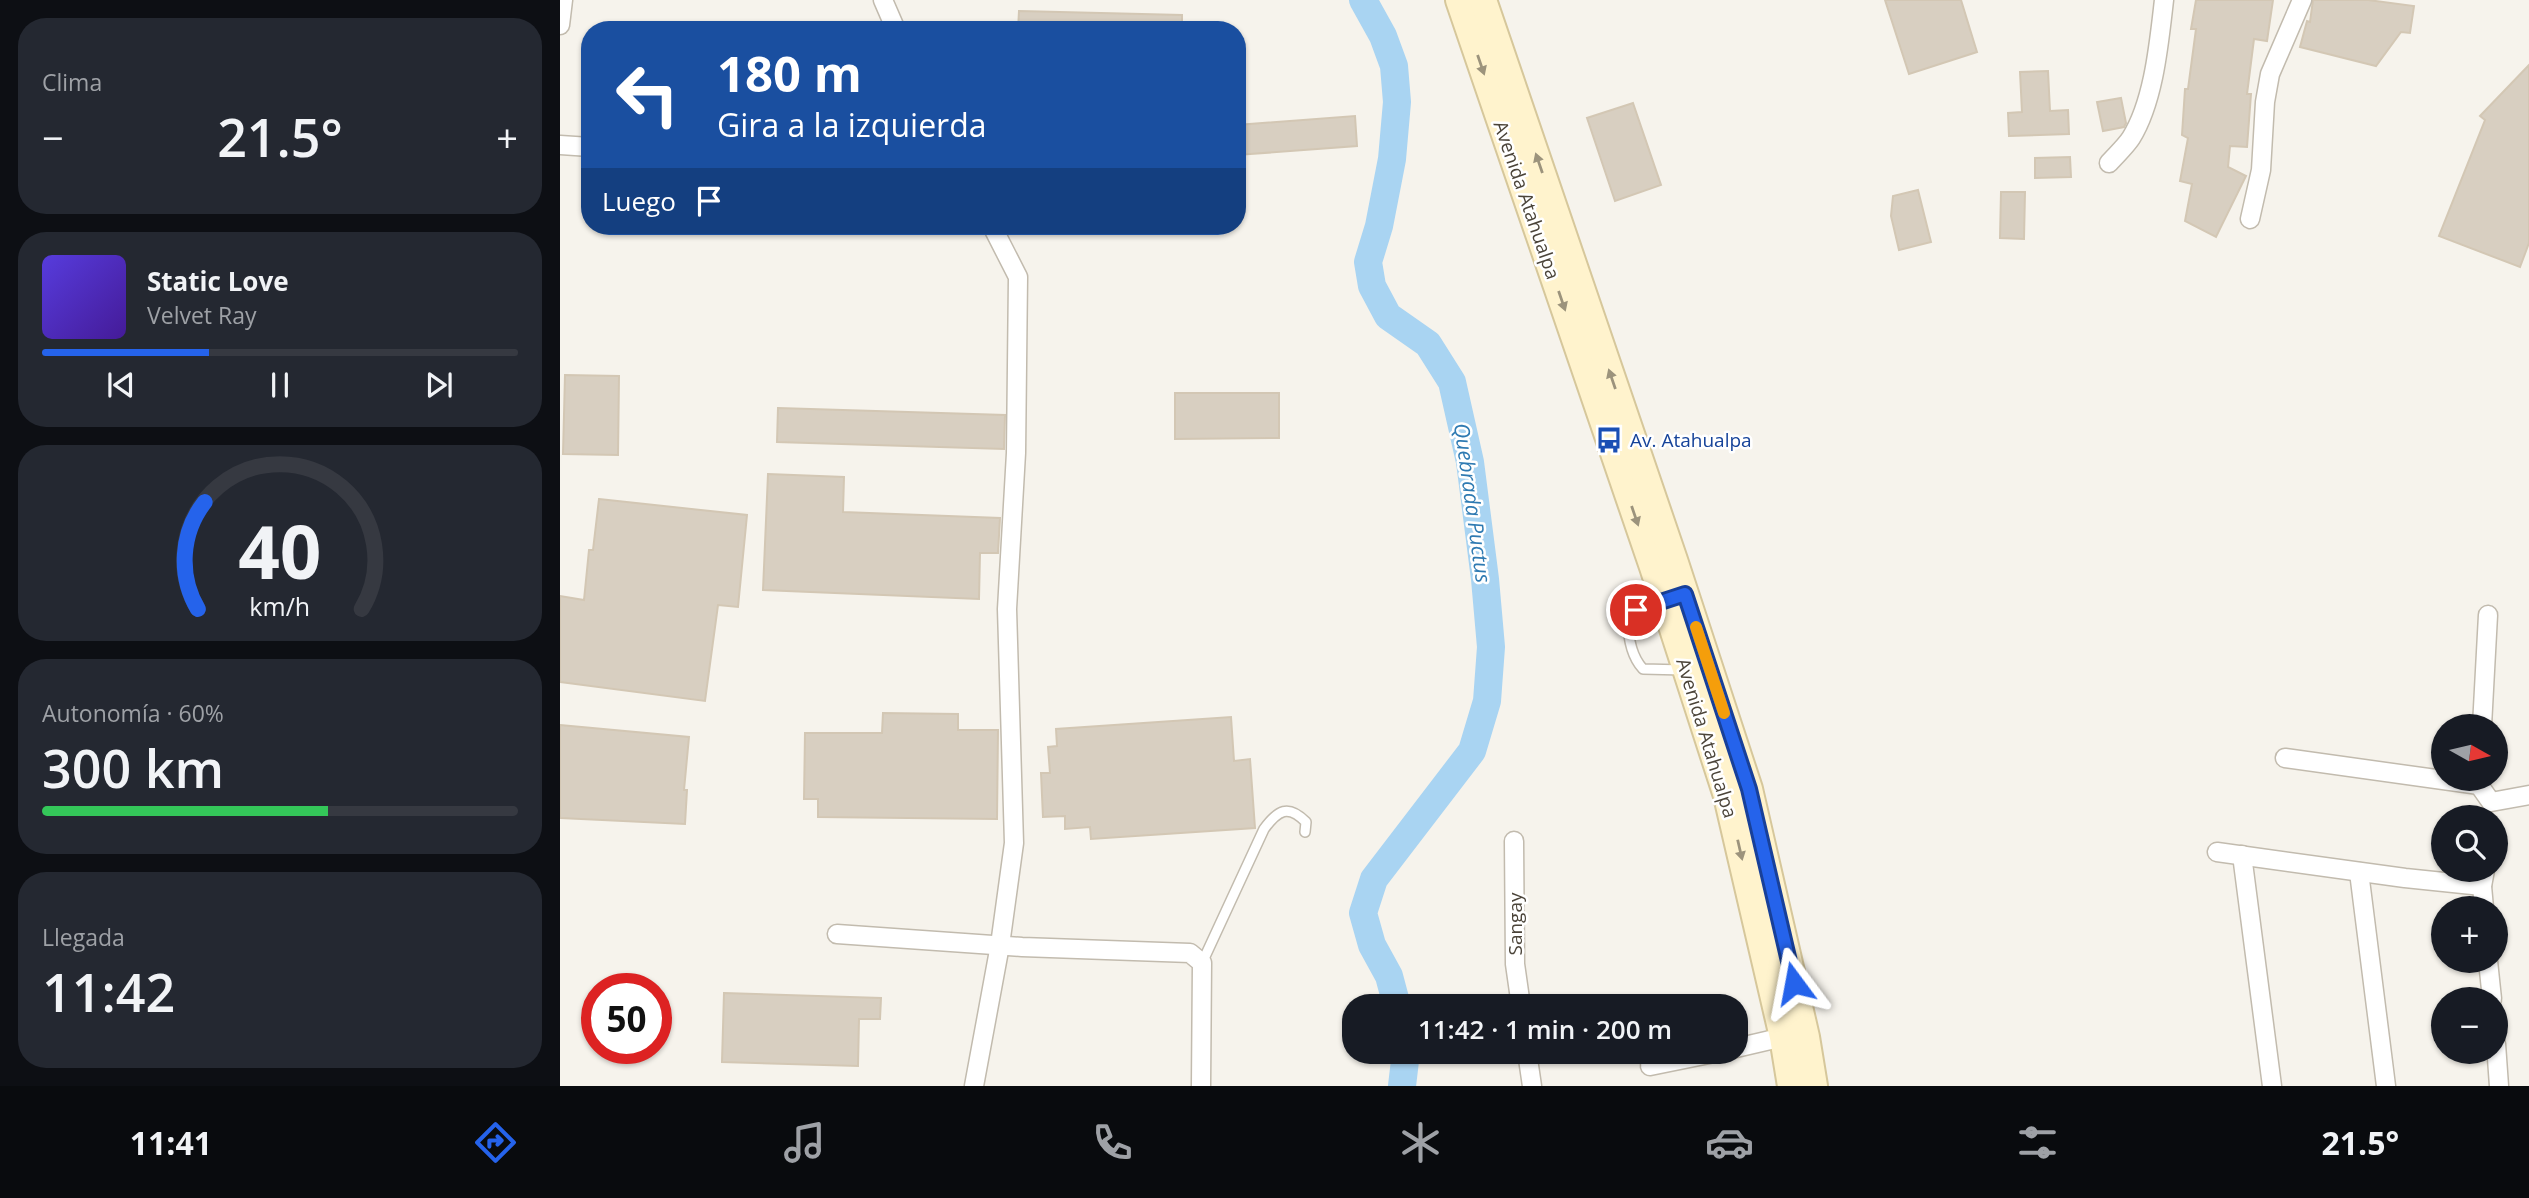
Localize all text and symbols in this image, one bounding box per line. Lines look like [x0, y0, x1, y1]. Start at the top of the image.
text: 180 m [717, 40, 862, 106]
icon: left [602, 49, 693, 140]
one-way arrow [1476, 54, 1487, 75]
text: Clima [42, 66, 102, 98]
text: 21.5° [217, 101, 343, 172]
text: Gira a la izquierda [717, 103, 987, 146]
text: − [42, 111, 64, 163]
text: + [496, 111, 518, 163]
street label: Avenida Atahualpa [1488, 117, 1566, 283]
one-way arrow [1533, 153, 1544, 174]
icon: arrive [690, 182, 728, 220]
text: Luego [602, 183, 676, 219]
text: Static Love [147, 263, 289, 299]
one-way arrow [1557, 291, 1568, 312]
text: Velvet Ray [147, 299, 257, 331]
icon: previous [102, 366, 140, 404]
icon: pause [261, 366, 299, 404]
icon: next [420, 366, 458, 404]
one-way arrow [1606, 368, 1617, 389]
water label: Quebrada Puctus [1448, 421, 1498, 585]
bus stop icon: Av. Atahualpa [1594, 425, 1624, 455]
place label: Av. Atahualpa [1630, 427, 1752, 453]
text: 40 [238, 501, 322, 600]
one-way arrow [1630, 506, 1641, 527]
pin [1606, 580, 1666, 640]
text: km/h [250, 589, 310, 623]
icon: arrive [1617, 591, 1655, 629]
street label: Avenida Atahualpa [1670, 655, 1744, 821]
text: Autonomía · 60% [42, 697, 224, 729]
north arrow [2431, 714, 2508, 791]
map controls [2431, 714, 2508, 1064]
text: 300 km [42, 732, 224, 803]
button: search [2431, 805, 2508, 882]
one-way arrow [1734, 839, 1745, 861]
street label: Sangay [1502, 892, 1528, 956]
button: + [2431, 896, 2508, 973]
text: Llegada [42, 921, 125, 953]
position arrow [1757, 946, 1831, 1020]
text: 11:42 [42, 956, 175, 1027]
speed limit sign: 50 [581, 973, 672, 1064]
button: − [2431, 987, 2508, 1064]
text: 11:42 · 1 min · 200 m [1418, 1011, 1672, 1047]
icon: directions [471, 1118, 520, 1167]
icon: music [780, 1118, 829, 1167]
icon: phone [1088, 1118, 1137, 1167]
icon: climate [1396, 1118, 1445, 1167]
icon: car [1705, 1118, 1754, 1167]
icon: filters [2013, 1118, 2062, 1167]
text: 11:41 [130, 1121, 212, 1164]
text: 21.5° [2322, 1121, 2399, 1164]

